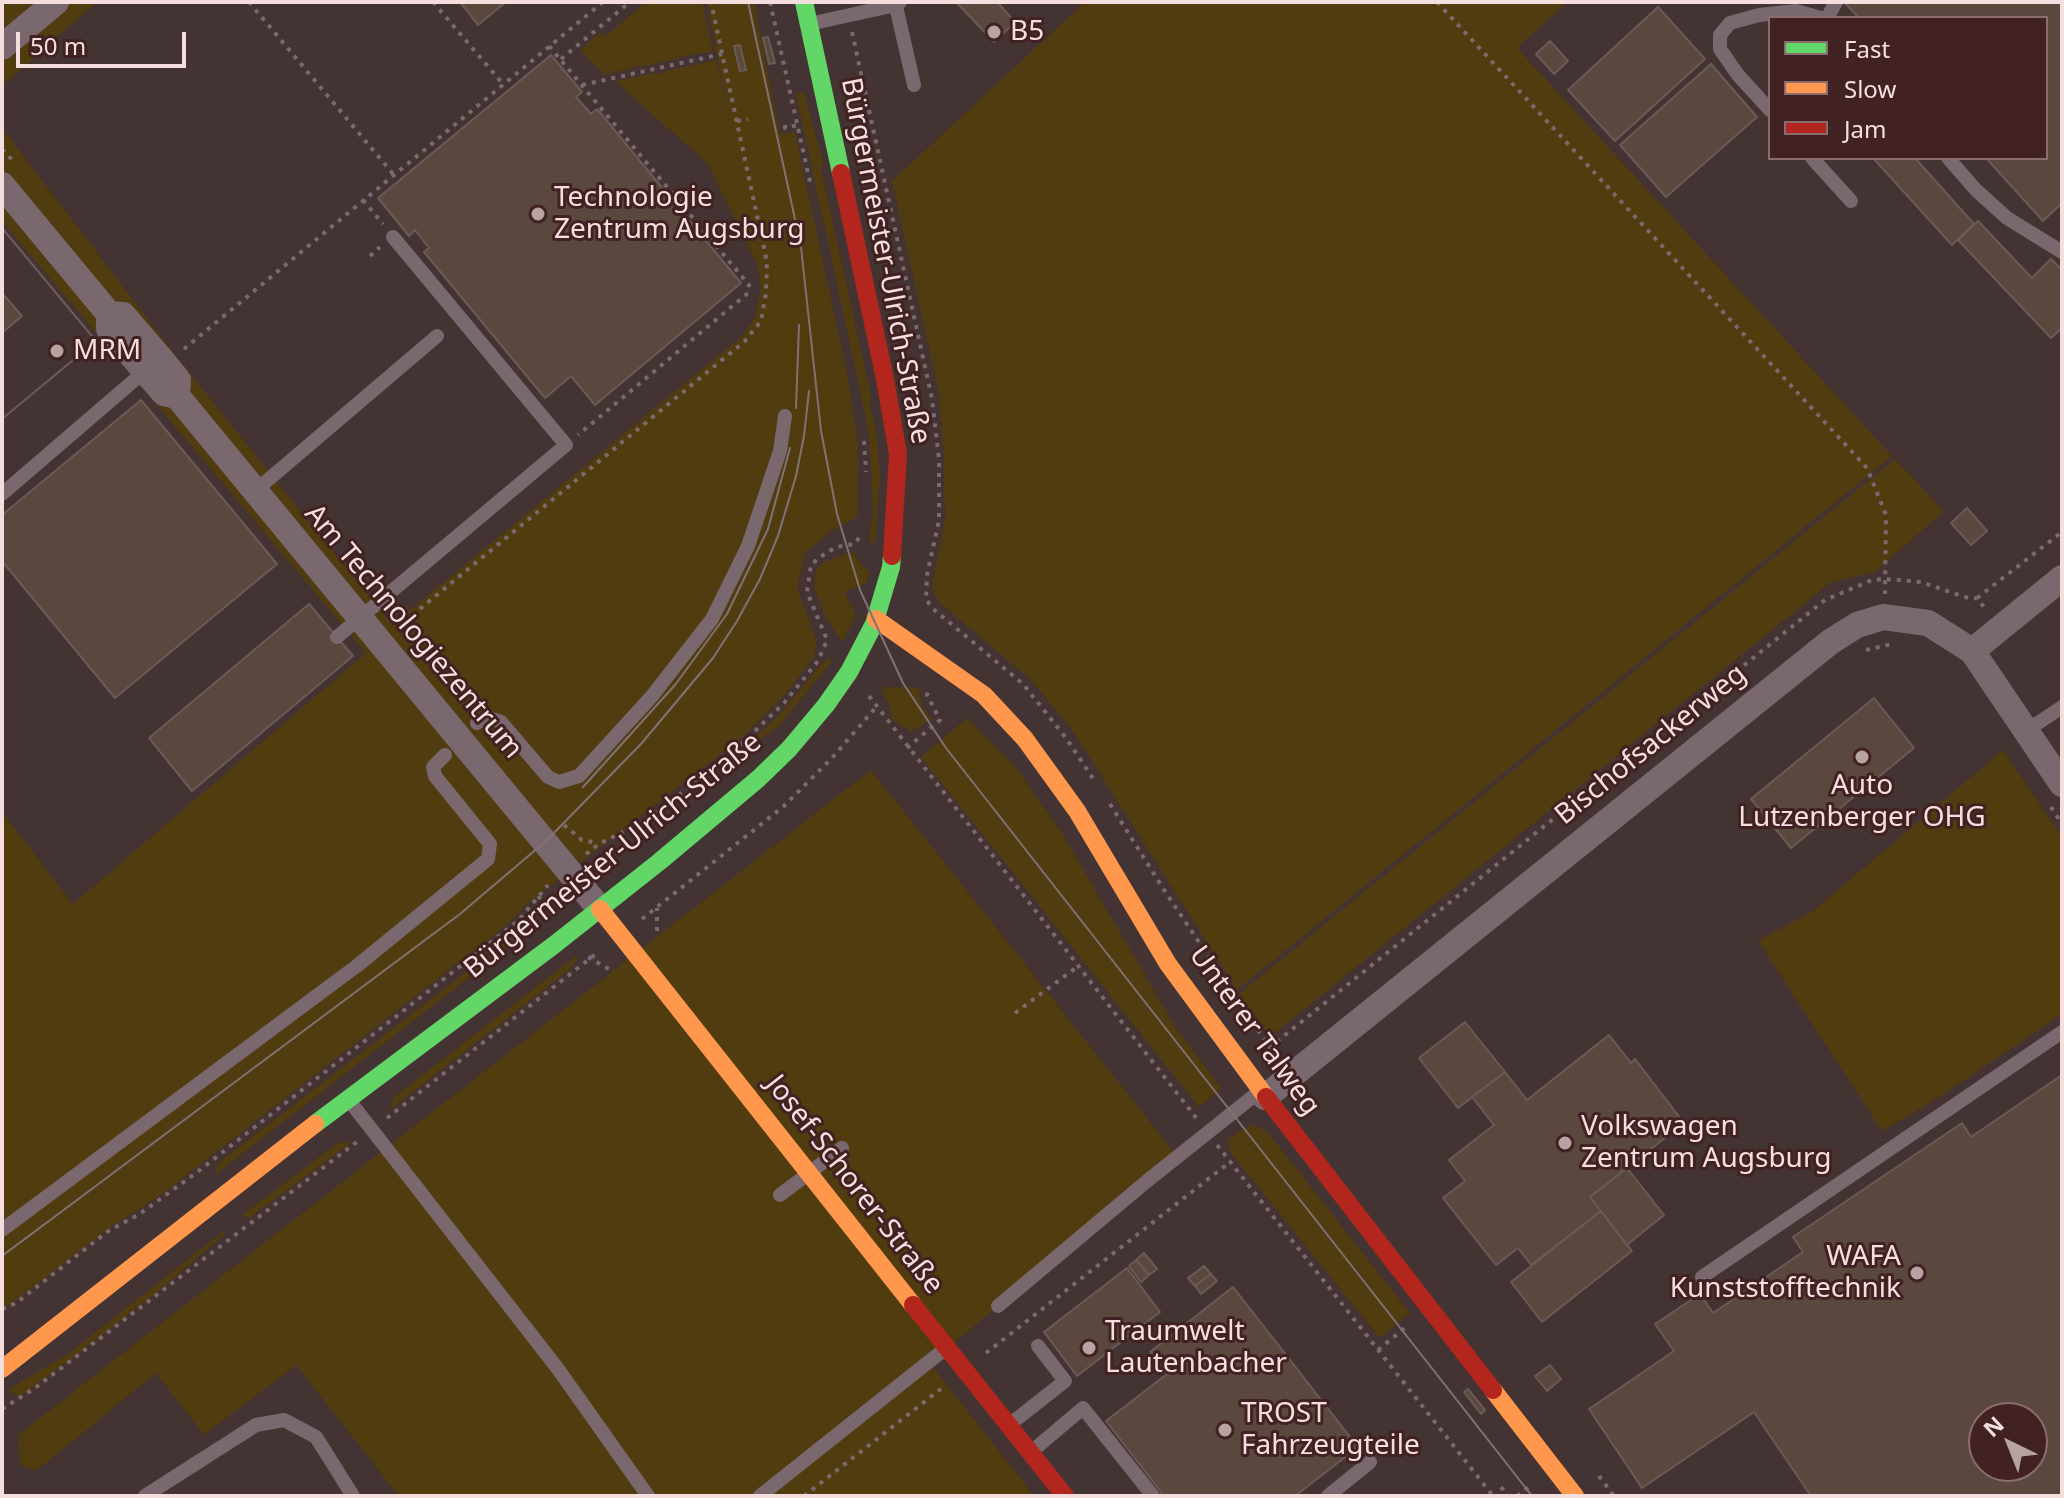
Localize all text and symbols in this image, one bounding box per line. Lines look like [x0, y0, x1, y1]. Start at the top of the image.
place label: B5 [1010, 15, 1044, 49]
scale bar [20, 16, 190, 66]
legend [1768, 16, 2048, 160]
marker: B5 [985, 23, 1003, 41]
text: 50 m [30, 29, 86, 62]
text: Fast [1844, 32, 1890, 65]
text: Slow [1844, 72, 1896, 105]
street label: Bürgermeister-Ulrich-Straße [833, 75, 937, 447]
text: Jam [1844, 112, 1886, 145]
place label: Technologie Zentrum Augsburg [554, 181, 804, 247]
marker: Technologie Zentrum Augsburg [529, 205, 547, 223]
place label: MRM [73, 334, 141, 368]
marker: MRM [48, 342, 66, 360]
street label: Am Technologiezentrum [297, 498, 529, 766]
street label: Bischofsackerweg [1549, 658, 1753, 832]
street label: Bürgermeister-Ulrich-Straße [458, 726, 768, 986]
marker: Auto Lutzenberger OHG [1853, 748, 1871, 766]
place label: Auto Lutzenberger OHG [1738, 769, 1986, 835]
street label: Unterer Talweg [1181, 940, 1327, 1122]
street label: Josef-Schorer-Straße [758, 1069, 950, 1301]
place label: Volkswagen Zentrum Augsburg [1581, 1110, 1831, 1176]
marker: Volkswagen Zentrum Augsburg [1556, 1134, 1574, 1152]
place label: WAFA Kunststofftechnik [1670, 1240, 1901, 1306]
marker: WAFA Kunststofftechnik [1908, 1264, 1926, 1282]
place label: Traumwelt Lautenbacher [1105, 1315, 1287, 1381]
marker: Traumwelt Lautenbacher [1080, 1339, 1098, 1357]
place label: TROST Fahrzeugteile [1241, 1397, 1420, 1463]
north arrow [1968, 1402, 2048, 1482]
text: N [1976, 1409, 2010, 1443]
marker: TROST Fahrzeugteile [1216, 1421, 1234, 1439]

